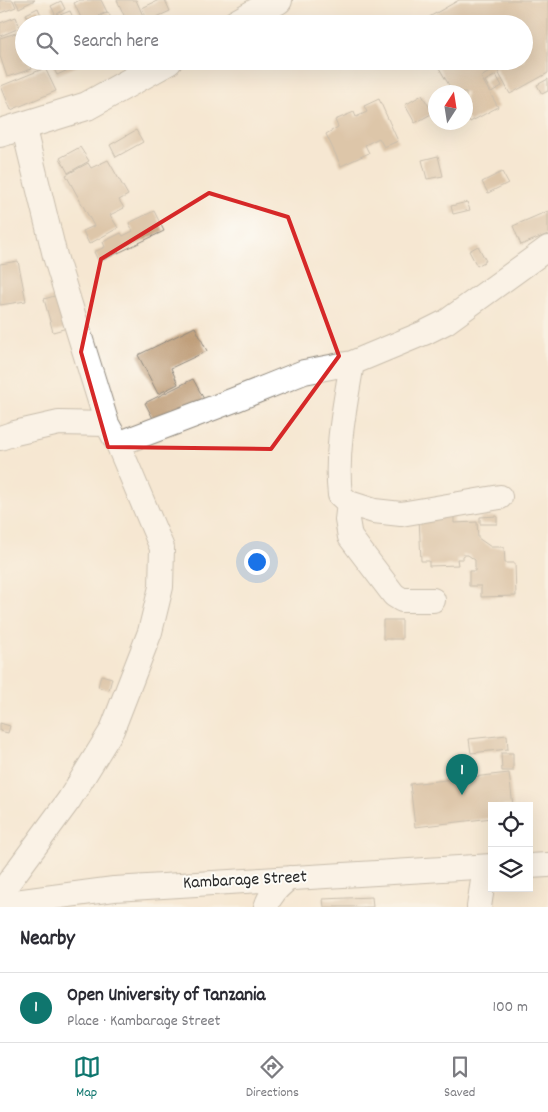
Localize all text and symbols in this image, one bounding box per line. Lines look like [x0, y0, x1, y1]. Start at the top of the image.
search box [15, 15, 533, 70]
icon: search [33, 29, 61, 57]
text: Search here [73, 29, 159, 56]
north arrow [428, 85, 473, 130]
your location [244, 549, 270, 575]
pin: 1 [446, 754, 478, 795]
map controls [488, 802, 533, 892]
button: locate [488, 802, 533, 847]
button: layers [488, 847, 533, 892]
street label: Kambarage Street [182, 865, 308, 897]
text: Nearby [20, 925, 75, 955]
text: Open University of Tanzania [67, 983, 266, 1010]
text: 1 [34, 996, 38, 1019]
text: 100 m [492, 996, 528, 1019]
text: Place · Kambarage Street [67, 1010, 220, 1033]
tab: Map [73, 1053, 101, 1103]
tab: Directions [246, 1053, 299, 1103]
tab: Saved [444, 1053, 475, 1103]

